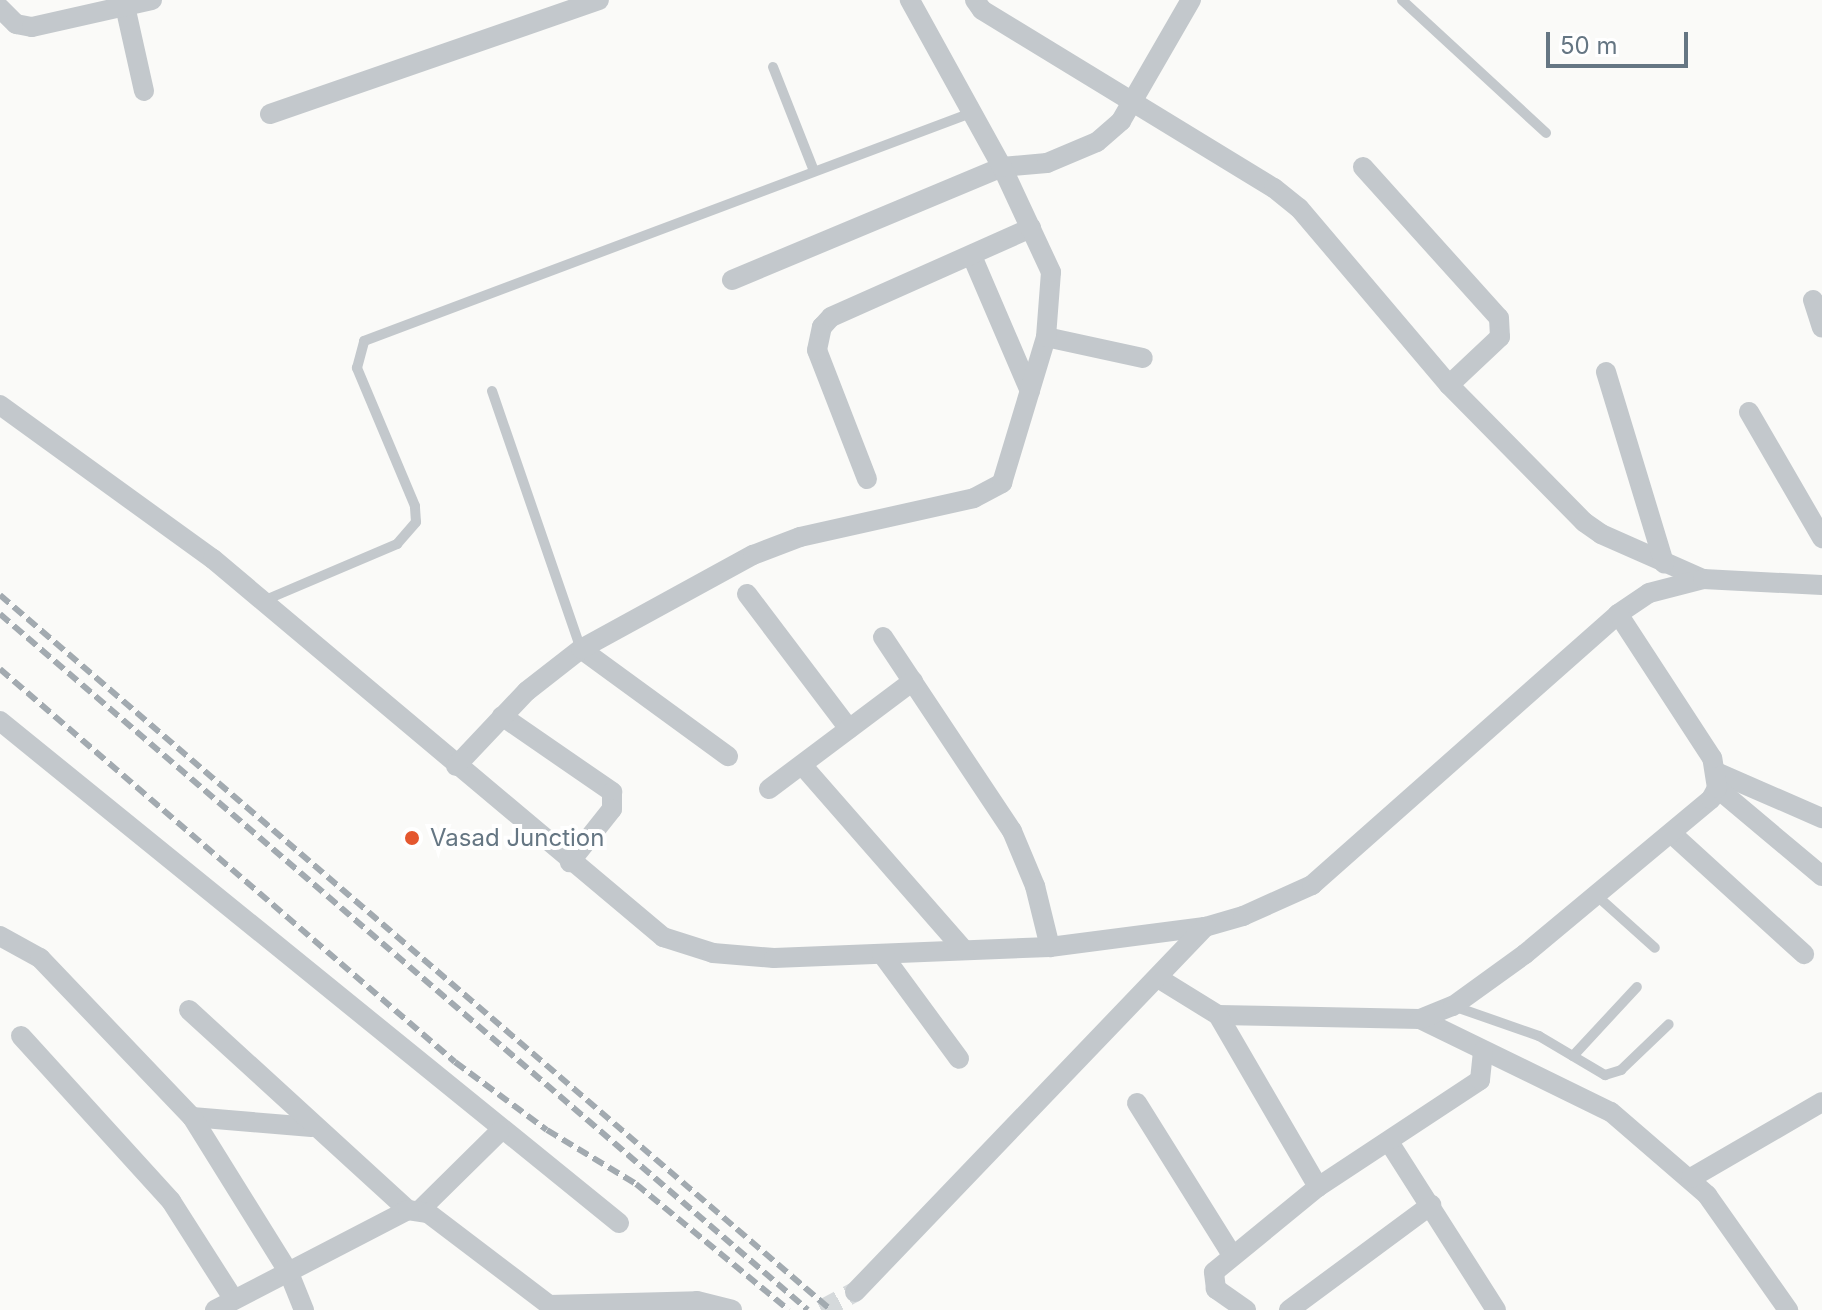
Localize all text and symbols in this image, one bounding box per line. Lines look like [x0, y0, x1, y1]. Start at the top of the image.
scale bar [1550, 16, 1692, 66]
text: 50 m [1560, 31, 1618, 60]
place label: Vasad Junction [430, 824, 604, 852]
marker: Vasad Junction [401, 827, 423, 849]

